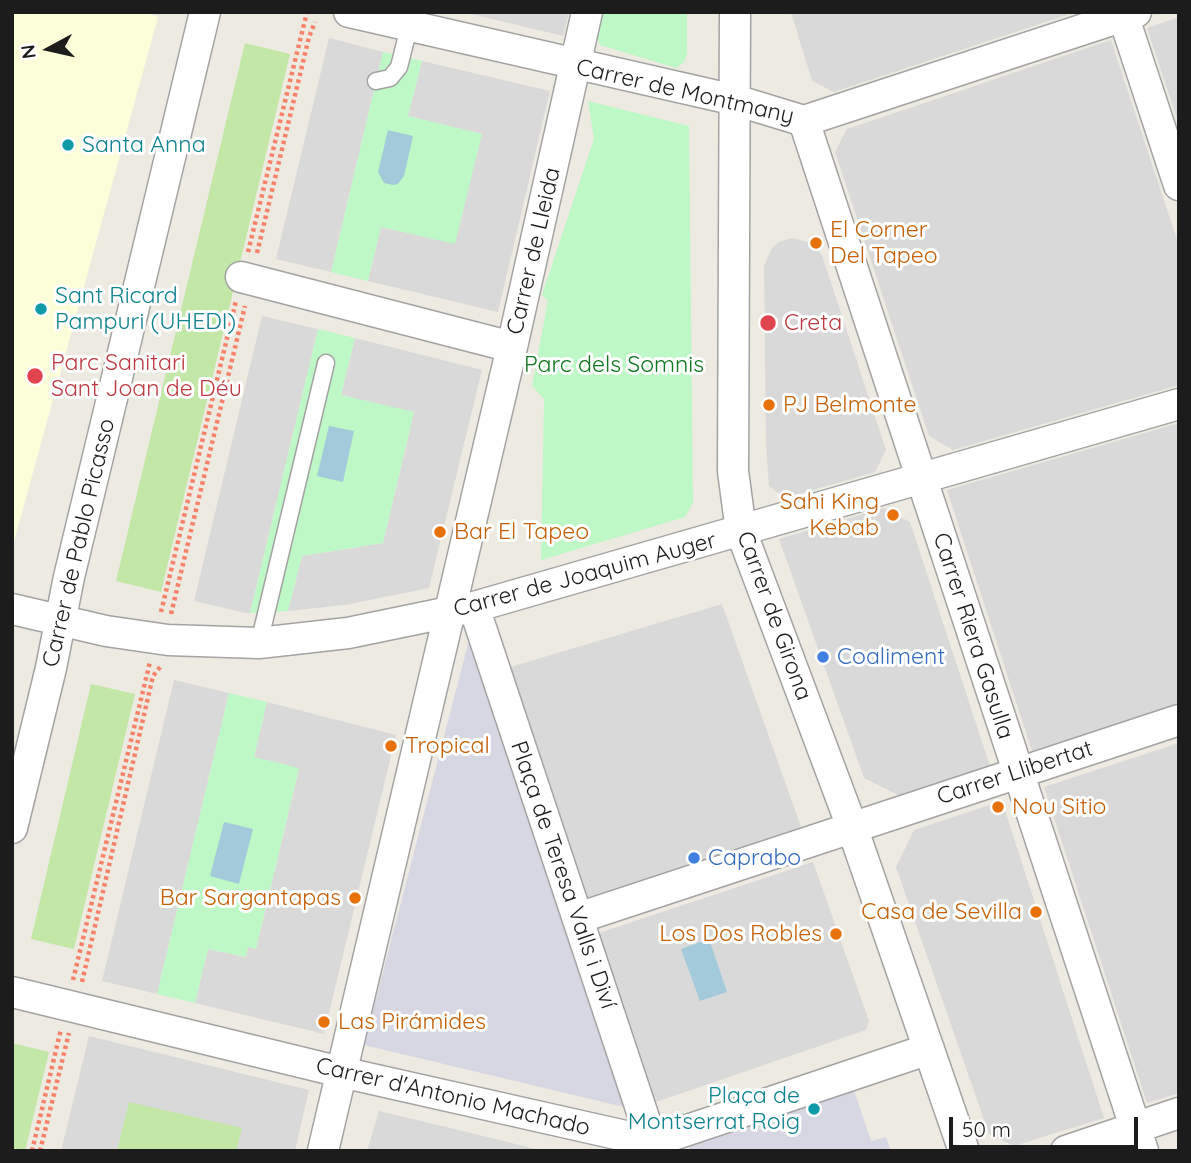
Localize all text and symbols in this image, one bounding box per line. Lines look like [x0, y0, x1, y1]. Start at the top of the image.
north arrow [14, 14, 84, 84]
text: N [15, 43, 41, 61]
street label: Carrer de Montmany [573, 54, 797, 130]
place label: Santa Anna [82, 131, 206, 159]
marker: Santa Anna [60, 137, 76, 153]
street label: Carrer de Lleida [501, 165, 567, 337]
place label: El Corner Del Tapeo [830, 216, 938, 270]
marker: El Corner Del Tapeo [808, 235, 824, 251]
place label: Sant Ricard Pampuri (UHEDI) [55, 282, 236, 336]
marker: Sant Ricard Pampuri (UHEDI) [33, 301, 49, 317]
place label: Creta [784, 309, 842, 337]
marker: Creta [758, 313, 778, 333]
place label: Parc Sanitari Sant Joan de Déu [51, 349, 242, 403]
park label: Parc dels Somnis [524, 351, 704, 379]
marker: Parc Sanitari Sant Joan de Déu [25, 366, 45, 386]
place label: PJ Belmonte [783, 391, 916, 419]
marker: PJ Belmonte [761, 397, 777, 413]
street label: Carrer de Pablo Picasso [37, 416, 121, 670]
place label: Sahi King Kebab [780, 488, 879, 542]
marker: Sahi King Kebab [885, 507, 901, 523]
place label: Bar El Tapeo [454, 518, 589, 546]
marker: Bar El Tapeo [432, 524, 448, 540]
street label: Carrer de Joaquim Auger [451, 527, 719, 623]
street label: Carrer de Girona [731, 528, 817, 704]
street label: Carrer Riera Gasulla [927, 529, 1019, 743]
place label: Coaliment [837, 643, 945, 671]
marker: Coaliment [815, 649, 831, 665]
place label: Tropical [405, 732, 490, 760]
street label: Carrer Llibertat [934, 735, 1096, 811]
marker: Tropical [383, 738, 399, 754]
street label: Plaça de Teresa Valls i Diví [504, 738, 622, 1012]
place label: Nou Sitio [1012, 793, 1106, 821]
marker: Nou Sitio [990, 799, 1006, 815]
place label: Caprabo [708, 844, 801, 872]
marker: Caprabo [686, 850, 702, 866]
place label: Bar Sargantapas [160, 884, 341, 912]
marker: Bar Sargantapas [347, 890, 363, 906]
place label: Casa de Sevilla [861, 898, 1022, 926]
marker: Casa de Sevilla [1028, 904, 1044, 920]
place label: Los Dos Robles [659, 920, 822, 948]
marker: Los Dos Robles [828, 926, 844, 942]
place label: Las Pirámides [338, 1008, 486, 1036]
marker: Las Pirámides [316, 1014, 332, 1030]
street label: Carrer d'Antonio Machado [313, 1052, 593, 1142]
place label: Plaça de Montserrat Roig [628, 1082, 800, 1136]
marker: Plaça de Montserrat Roig [806, 1101, 822, 1117]
scale bar [953, 1104, 1142, 1148]
text: 50 m [962, 1116, 1011, 1142]

